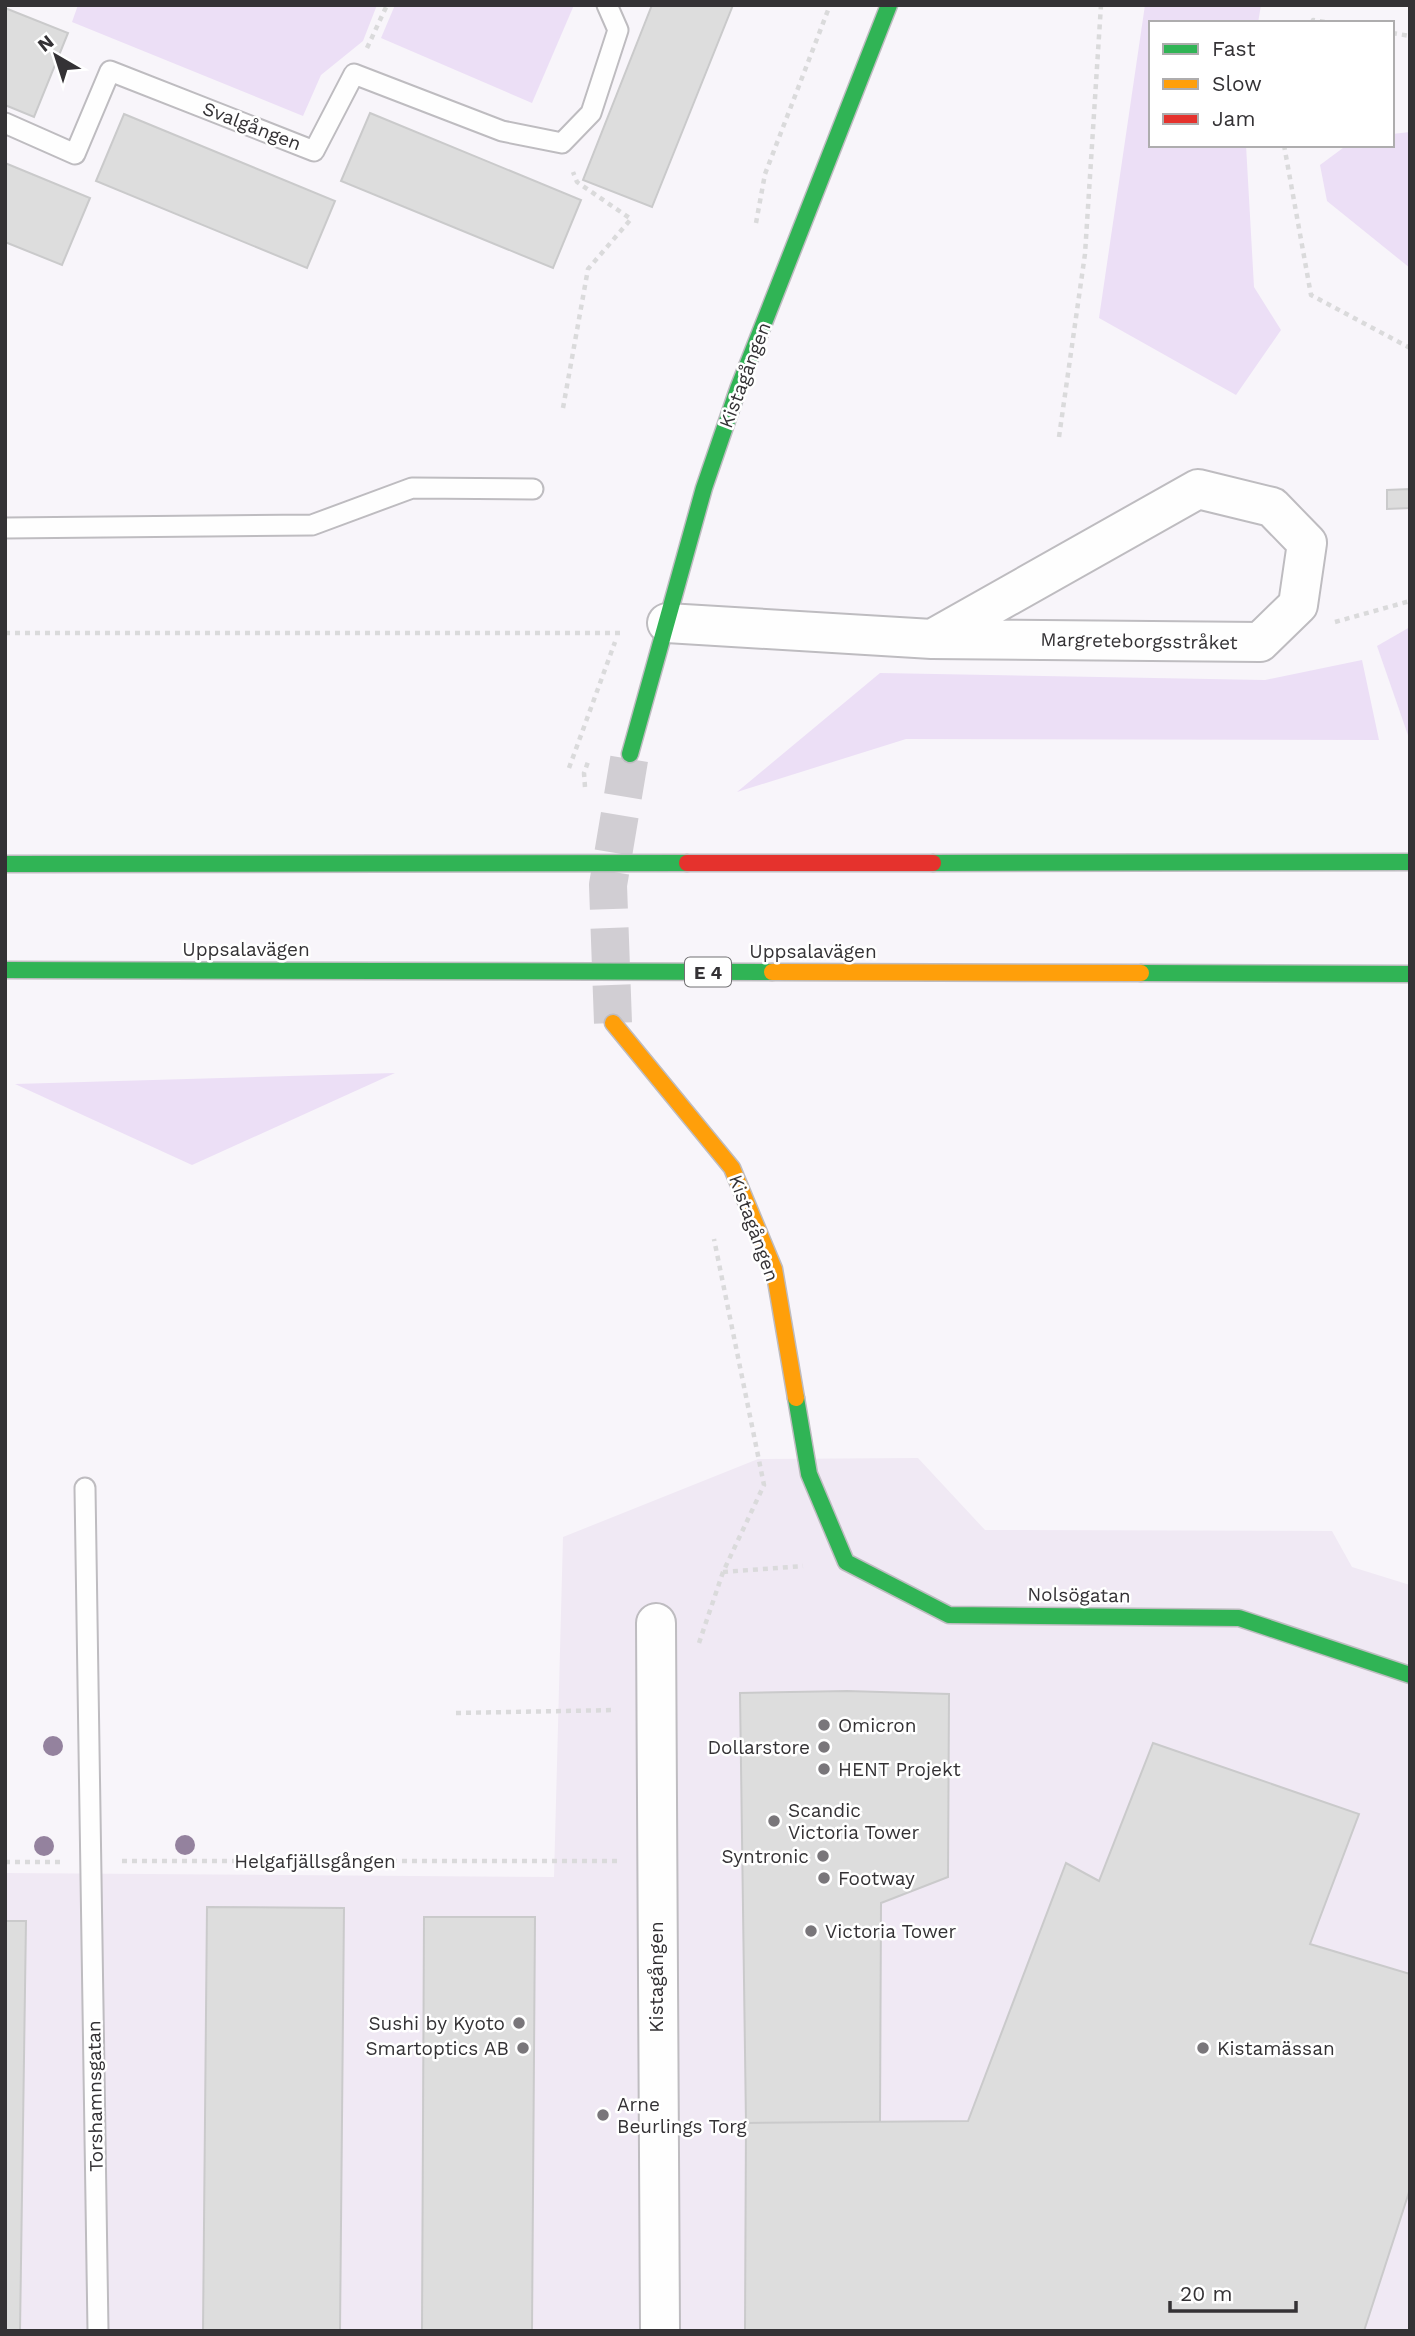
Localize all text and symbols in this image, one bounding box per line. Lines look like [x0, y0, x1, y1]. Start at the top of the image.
north arrow [21, 21, 91, 91]
legend [1149, 21, 1394, 147]
text: N [33, 30, 58, 57]
text: Fast [1212, 36, 1256, 61]
text: Slow [1212, 71, 1262, 96]
street label: Svalgången [199, 97, 305, 155]
text: Jam [1212, 106, 1255, 131]
street label: Kistagången [714, 319, 776, 431]
street label: Margreteborgsstråket [1040, 628, 1238, 654]
street label: Uppsalavägen [182, 938, 310, 961]
street label: Uppsalavägen [749, 940, 877, 963]
road number: E 4 [685, 958, 731, 987]
street label: Kistagången [724, 1172, 784, 1284]
street label: Nolsögatan [1027, 1583, 1131, 1607]
place label: Omicron [838, 1714, 917, 1737]
marker: Omicron [816, 1717, 832, 1733]
place label: Dollarstore [707, 1736, 810, 1759]
marker: Dollarstore [816, 1739, 832, 1755]
place label: HENT Projekt [838, 1758, 961, 1781]
marker: HENT Projekt [816, 1761, 832, 1777]
place label: Scandic Victoria Tower [788, 1799, 919, 1844]
marker: Scandic Victoria Tower [766, 1813, 782, 1829]
place label: Syntronic [722, 1845, 809, 1868]
marker: Syntronic [815, 1848, 831, 1864]
street label: Helgafjällsgången [234, 1850, 396, 1873]
place label: Footway [838, 1867, 915, 1890]
marker: Footway [816, 1870, 832, 1886]
place label: Victoria Tower [825, 1920, 956, 1943]
street label: Kistagången [645, 1921, 668, 2033]
marker: Victoria Tower [803, 1923, 819, 1939]
place label: Sushi by Kyoto [368, 2012, 505, 2035]
marker: Sushi by Kyoto [511, 2015, 527, 2031]
street label: Torshamnsgatan [82, 2020, 108, 2172]
place label: Smartoptics AB [365, 2037, 509, 2060]
place label: Kistamässan [1217, 2037, 1335, 2060]
marker: Smartoptics AB [515, 2040, 531, 2056]
marker: Kistamässan [1195, 2040, 1211, 2056]
place label: Arne Beurlings Torg [617, 2093, 748, 2138]
marker: Arne Beurlings Torg [595, 2107, 611, 2123]
scale bar [1170, 2270, 1296, 2314]
text: 20 m [1180, 2281, 1232, 2306]

